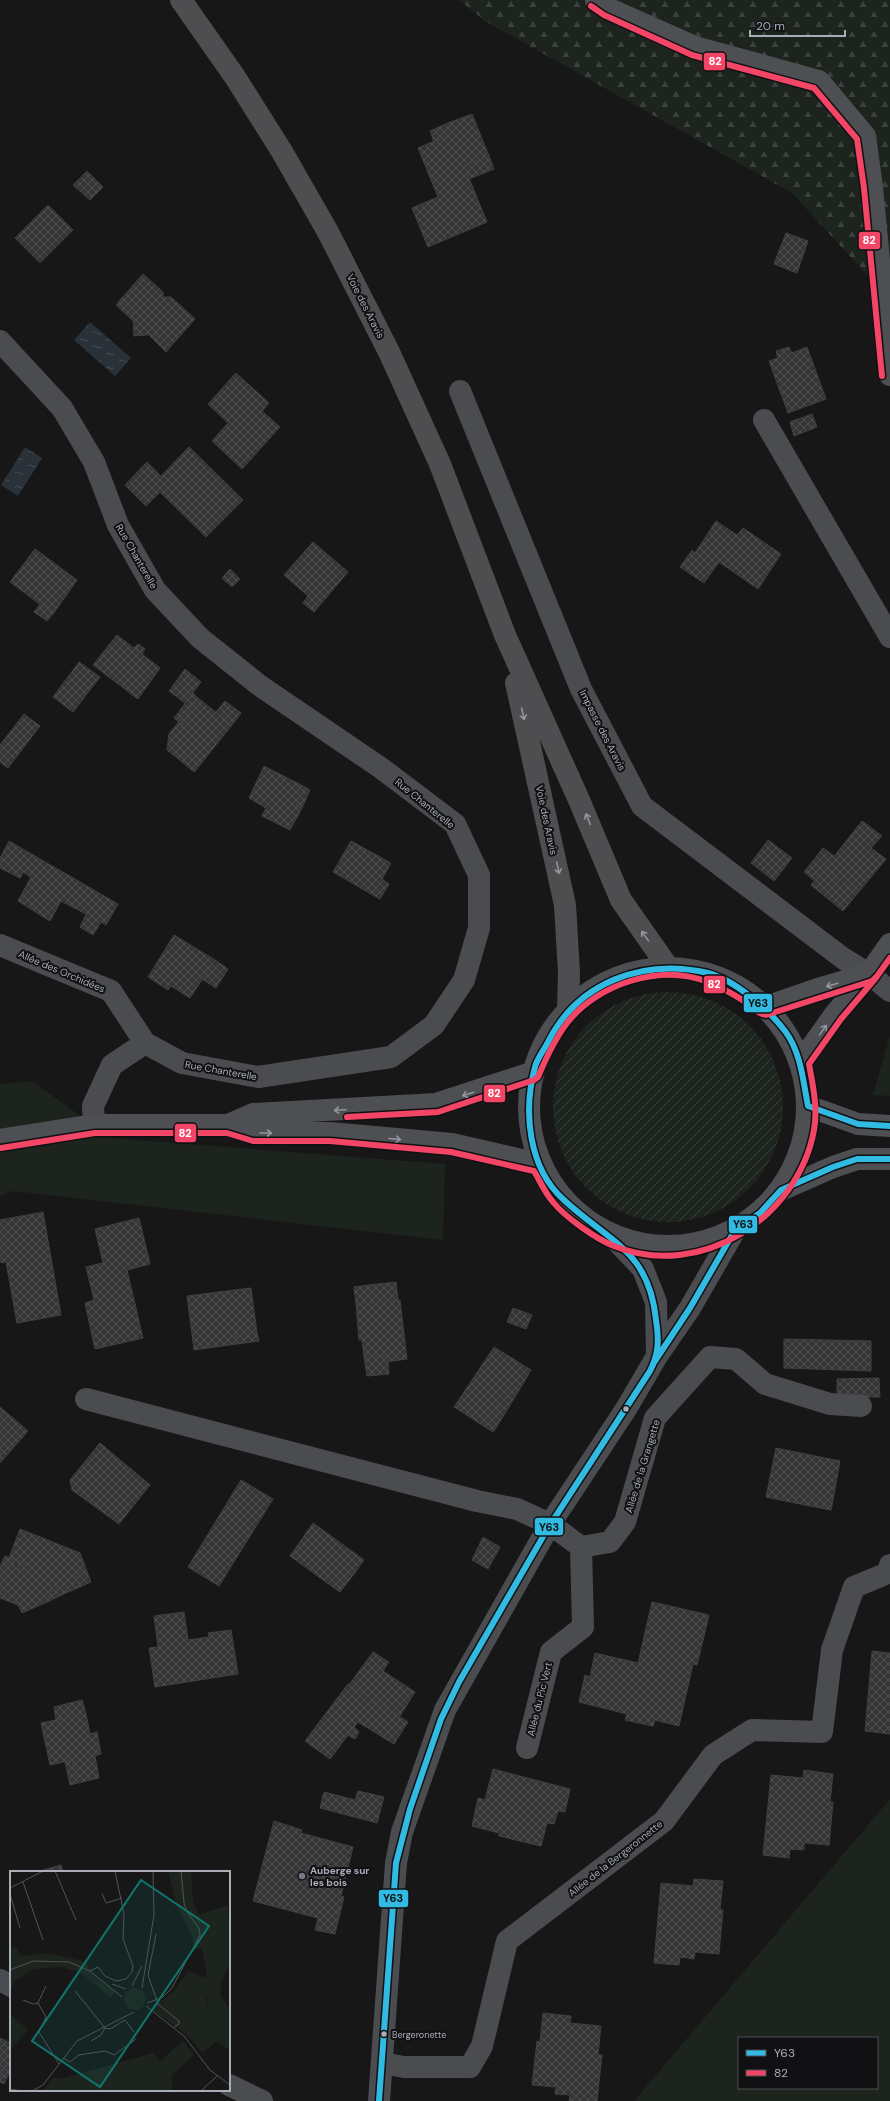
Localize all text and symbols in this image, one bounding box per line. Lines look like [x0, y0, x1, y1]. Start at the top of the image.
scale bar [750, 12, 845, 38]
text: 20 m [756, 18, 785, 34]
line badge: 82 [703, 52, 726, 71]
text: 82 [708, 54, 722, 68]
line badge: 82 [858, 231, 881, 250]
text: 82 [862, 233, 876, 247]
street label: Voie des Aravis [344, 272, 387, 341]
street label: Rue Chanterelle [113, 521, 161, 591]
street label: Impasse des Aravis [577, 688, 629, 773]
one-way arrow [520, 707, 528, 720]
street label: Rue Chanterelle [392, 775, 457, 832]
street label: Voie des Aravis [533, 784, 560, 856]
one-way arrow [583, 814, 591, 826]
one-way arrow [554, 861, 562, 874]
one-way arrow [641, 930, 649, 941]
street label: Allée des Orchidées [17, 947, 107, 996]
line badge: 82 [703, 975, 726, 994]
text: 82 [707, 977, 721, 991]
one-way arrow [826, 982, 839, 989]
line badge: Y63 [743, 993, 773, 1013]
text: Y63 [748, 996, 768, 1010]
one-way arrow [819, 1025, 827, 1036]
street label: Rue Chanterelle [184, 1058, 258, 1083]
line badge: 82 [483, 1084, 506, 1103]
text: 82 [487, 1086, 501, 1100]
one-way arrow [461, 1091, 474, 1098]
one-way arrow [334, 1106, 347, 1113]
line badge: 82 [174, 1123, 197, 1143]
text: 82 [178, 1126, 192, 1140]
one-way arrow [259, 1129, 272, 1137]
one-way arrow [389, 1136, 402, 1143]
line badge: Y63 [728, 1215, 758, 1234]
text: Y63 [733, 1217, 753, 1231]
unlabelled marker [621, 1404, 631, 1414]
street label: Allée de la Grangette [622, 1418, 663, 1514]
line badge: Y63 [534, 1517, 564, 1536]
text: Y63 [539, 1520, 559, 1534]
street label: Allée du Pic Vert [524, 1661, 555, 1737]
street label: Allée de la Bergeronnette [566, 1817, 665, 1899]
place label: Auberge sur les bois [310, 1864, 369, 1889]
inset map [10, 1871, 230, 2091]
marker: Auberge sur les bois [297, 1871, 307, 1881]
line badge: Y63 [378, 1889, 409, 1908]
text: Y63 [383, 1891, 403, 1905]
marker: Bergeronette [379, 2029, 389, 2039]
place label: Bergeronette [392, 2029, 446, 2041]
legend [738, 2037, 878, 2089]
text: Y63 [774, 2045, 795, 2061]
text: 82 [774, 2065, 788, 2081]

